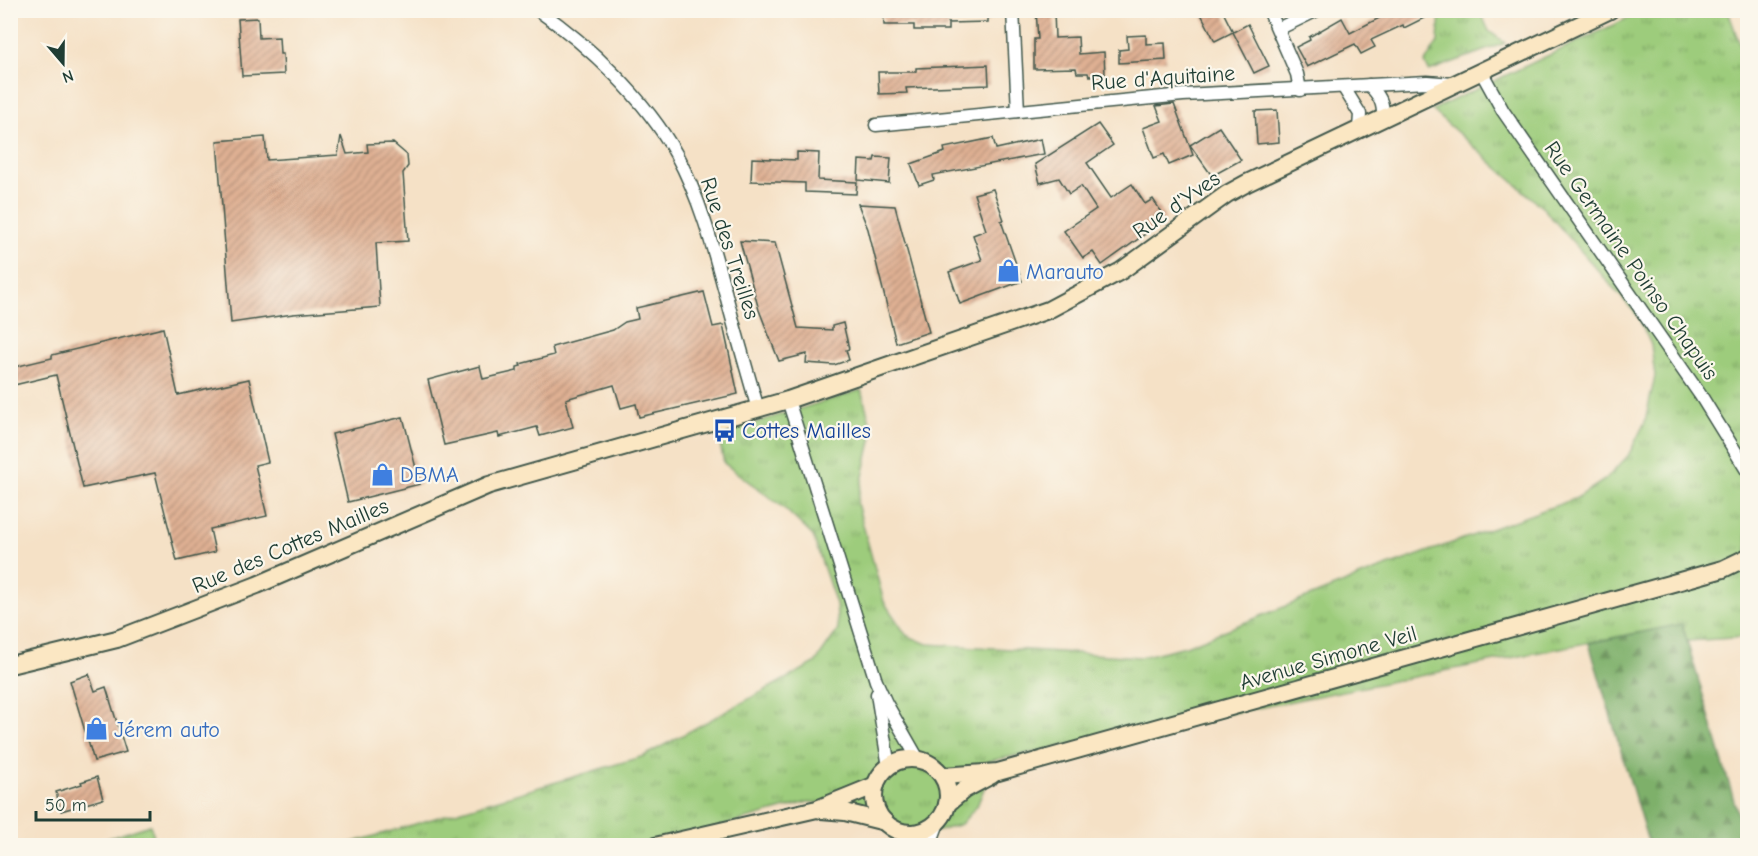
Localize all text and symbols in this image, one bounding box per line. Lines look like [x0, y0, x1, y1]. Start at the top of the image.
north arrow [33, 33, 93, 93]
street label: Rue d'Aquitaine [1090, 60, 1236, 96]
text: N [60, 66, 76, 86]
street label: Rue Germaine Poinso Chapuis [1539, 136, 1724, 385]
street label: Rue d'Yves [1128, 165, 1225, 244]
street label: Rue des Treilles [695, 174, 765, 322]
shop icon: Marauto [995, 258, 1021, 284]
place label: Marauto [1026, 259, 1104, 285]
bus stop icon: Cottes Mailles [711, 417, 737, 443]
place label: Cottes Mailles [742, 418, 871, 444]
shop icon: DBMA [369, 461, 395, 487]
place label: DBMA [400, 462, 459, 488]
street label: Rue des Cottes Mailles [188, 493, 393, 599]
street label: Avenue Simone Veil [1237, 620, 1420, 696]
shop icon: Jérem auto [83, 716, 109, 742]
place label: Jérem auto [114, 717, 220, 743]
scale bar [36, 784, 150, 822]
text: 50 m [45, 795, 87, 816]

